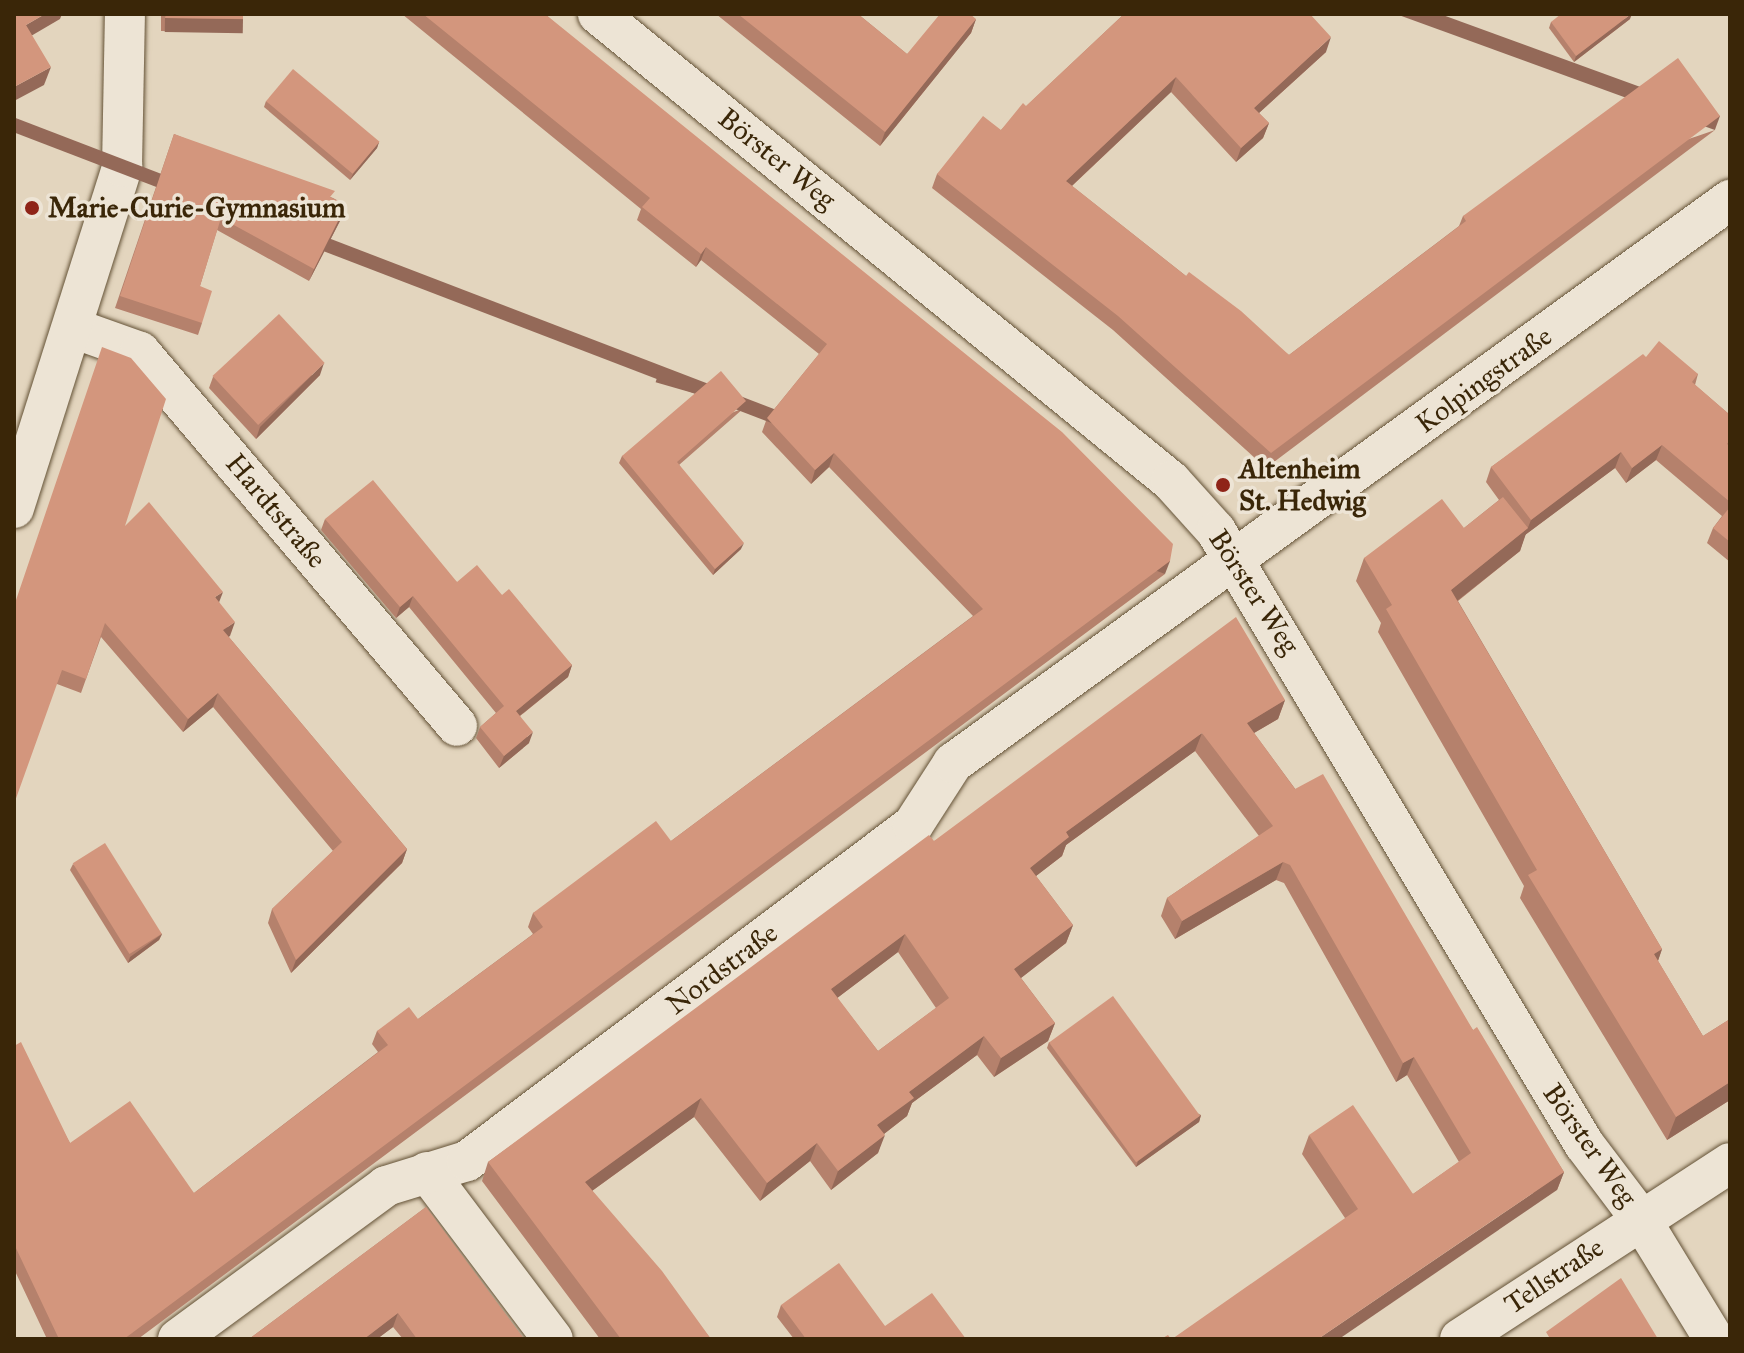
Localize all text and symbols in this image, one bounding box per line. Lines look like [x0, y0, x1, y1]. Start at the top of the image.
street label: Börster Weg [711, 101, 843, 217]
place label: Marie-Curie-Gymnasium [48, 191, 345, 225]
marker: Marie-Curie-Gymnasium [23, 199, 41, 217]
street label: Kolpingstraße [1409, 319, 1559, 441]
street label: Hardtstraße [218, 447, 334, 575]
place label: Altenheim St. Hedwig [1239, 452, 1365, 518]
marker: Altenheim St. Hedwig [1214, 476, 1232, 494]
street label: Börster Weg [1201, 523, 1307, 661]
street label: Nordstraße [660, 916, 784, 1022]
street label: Börster Weg [1536, 1077, 1644, 1213]
street label: Tellstraße [1498, 1231, 1610, 1321]

